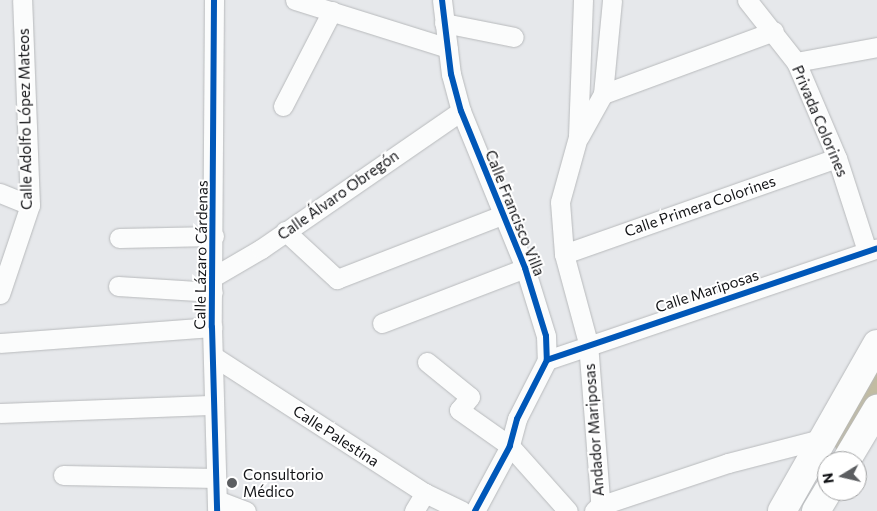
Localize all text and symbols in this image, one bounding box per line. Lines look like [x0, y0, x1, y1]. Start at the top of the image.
street label: Calle Adolfo López Mateos [14, 28, 36, 210]
street label: Privada Colorines [788, 63, 852, 179]
street label: Calle Álvaro Obregón [274, 146, 402, 244]
street label: Calle Francisco Villa [482, 147, 548, 279]
street label: Calle Primera Colorines [622, 172, 778, 240]
street label: Calle Lázaro Cárdenas [191, 180, 211, 330]
street label: Calle Mariposas [653, 266, 761, 316]
street label: Andador Mariposas [580, 363, 608, 497]
street label: Calle Palestina [290, 402, 382, 470]
north arrow [817, 451, 867, 501]
place label: Consultorio Médico [243, 465, 324, 500]
text: N [818, 472, 837, 485]
marker: Consultorio Médico [225, 476, 239, 490]

